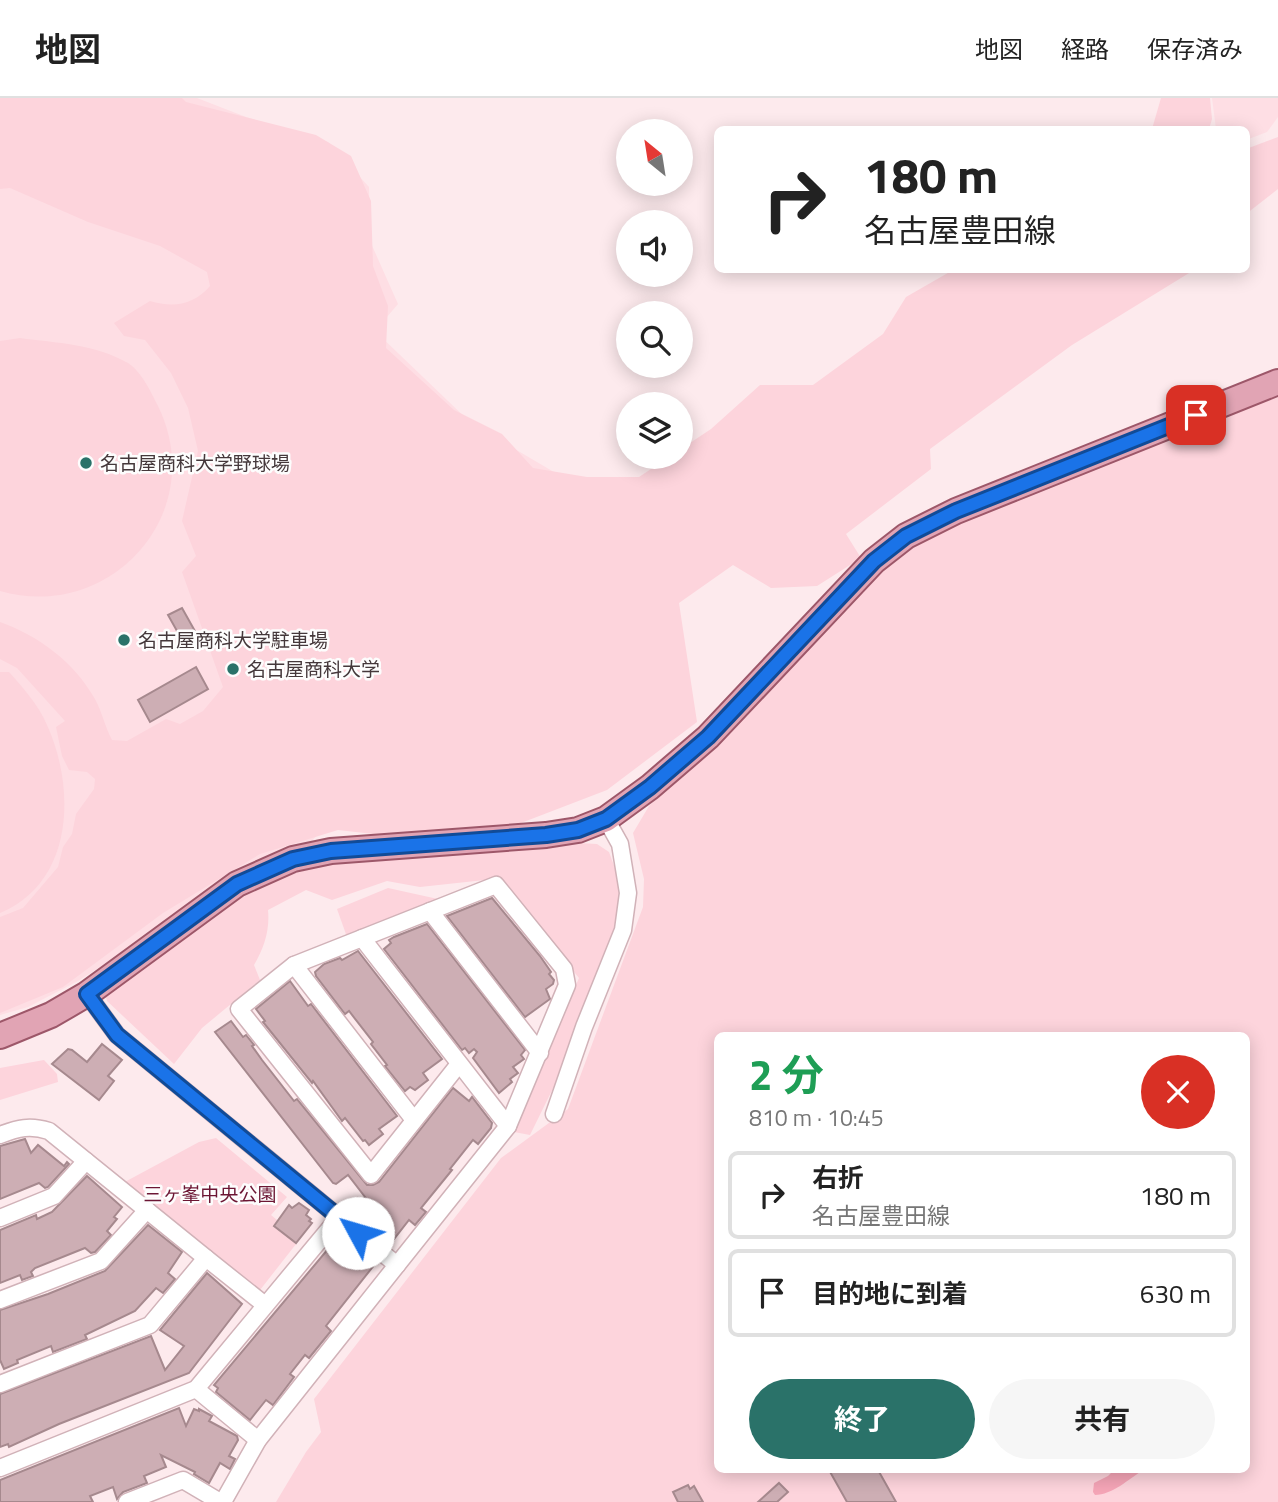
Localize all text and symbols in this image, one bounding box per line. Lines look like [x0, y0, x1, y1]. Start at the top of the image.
text: 地図 [35, 24, 101, 74]
text: 地図 [975, 31, 1023, 67]
text: 経路 [1061, 31, 1109, 67]
text: 保存済み [1147, 31, 1243, 67]
north arrow [616, 119, 693, 196]
map controls [616, 119, 693, 469]
text: 180 m [864, 137, 998, 212]
icon: right [749, 154, 840, 245]
text: 名古屋豊田線 [864, 206, 1056, 254]
button: sound [616, 210, 693, 287]
button: search [616, 301, 693, 378]
pin [1166, 385, 1226, 445]
button: layers [616, 392, 693, 469]
icon: arrive [1177, 396, 1215, 434]
place label: 名古屋商科大学野球場 [100, 448, 290, 477]
marker: 名古屋商科大学野球場 [78, 455, 94, 471]
place label: 名古屋商科大学駐車場 [138, 625, 328, 654]
marker: 名古屋商科大学駐車場 [116, 632, 132, 648]
place label: 名古屋商科大学 [247, 654, 380, 683]
marker: 名古屋商科大学 [225, 661, 241, 677]
text: 2 分 [749, 1042, 824, 1106]
button: close [1141, 1055, 1215, 1129]
text: 810 m · 10:45 [749, 1100, 884, 1135]
text: 右折 [812, 1158, 864, 1197]
icon: right [753, 1176, 791, 1214]
text: 180 m [1140, 1176, 1211, 1215]
park label: 三ヶ峯中央公園 [143, 1179, 277, 1208]
position arrow [321, 1196, 395, 1270]
text: 名古屋豊田線 [812, 1198, 950, 1233]
icon: arrive [753, 1274, 791, 1312]
text: 目的地に到着 [812, 1274, 968, 1313]
text: 630 m [1140, 1274, 1211, 1313]
button: 終了 [749, 1379, 975, 1459]
button: 共有 [989, 1379, 1215, 1459]

